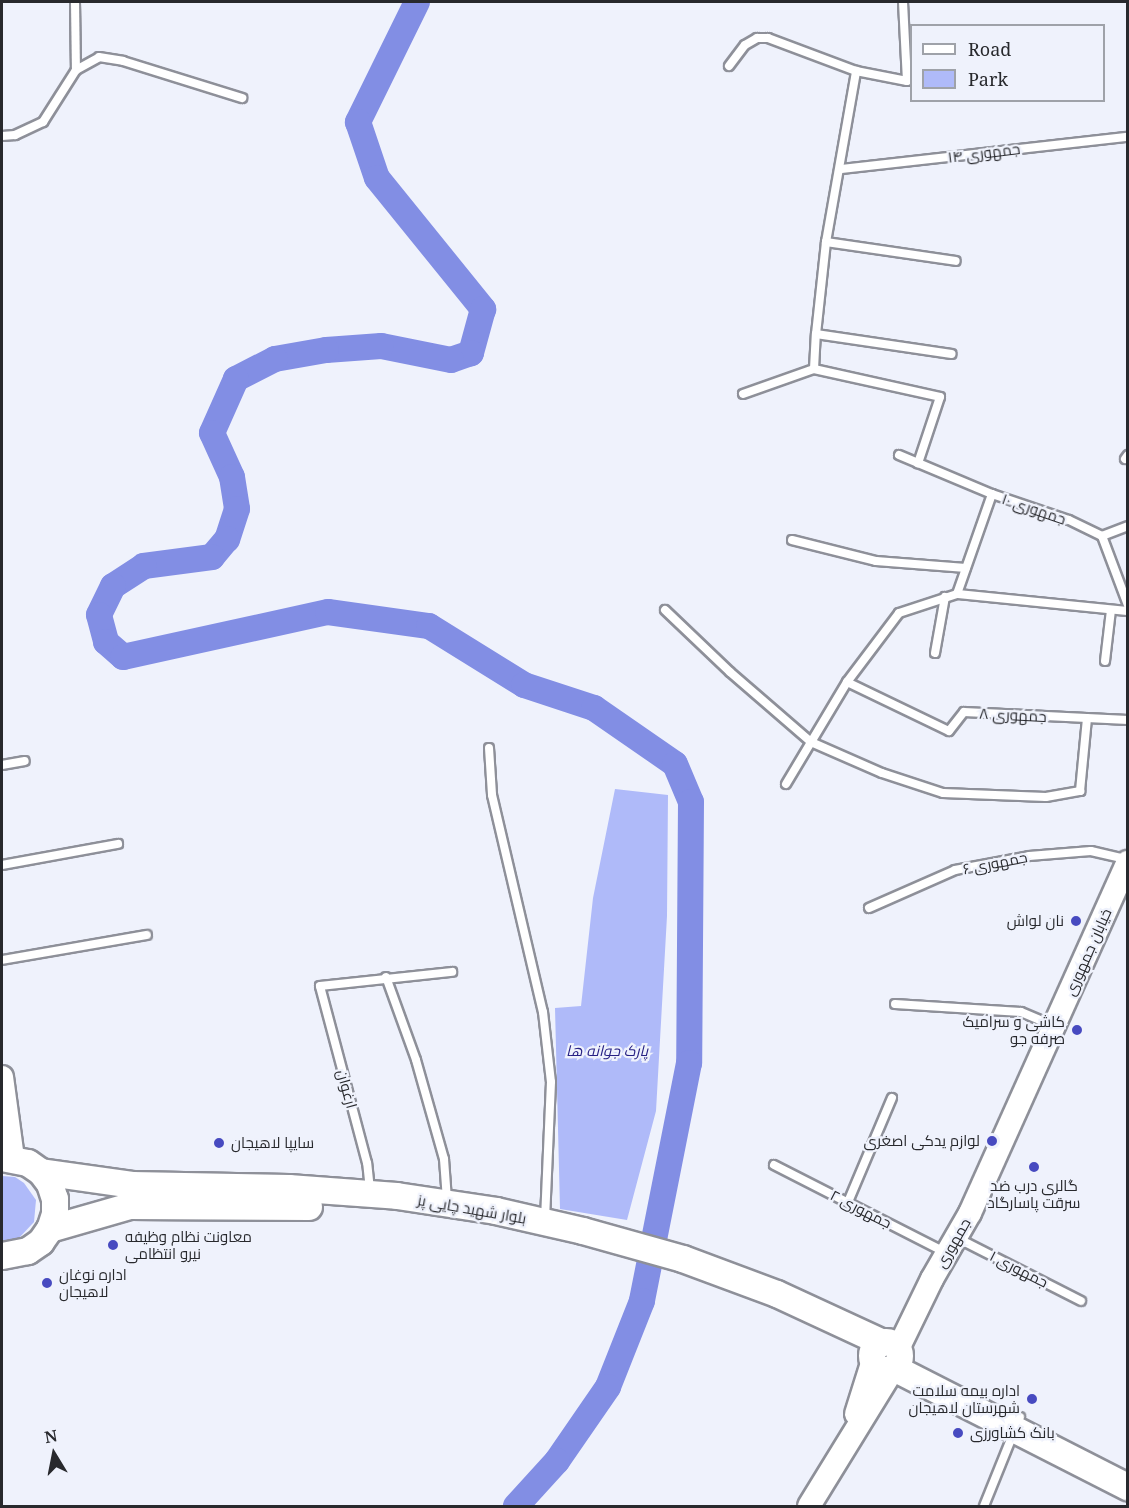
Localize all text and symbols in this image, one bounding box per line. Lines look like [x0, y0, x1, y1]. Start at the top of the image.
legend [910, 24, 1105, 102]
text: Road [968, 37, 1011, 61]
text: Park [968, 67, 1008, 91]
street label: جمهوری ۱۴ [947, 140, 1021, 166]
street label: جمهوری ۱۰ [1000, 490, 1068, 528]
street label: جمهوری ۸ [979, 704, 1047, 726]
street label: جمهوری ۶ [961, 848, 1029, 878]
street label: خیابان جمهوری [1061, 905, 1115, 999]
place label: نان لواش [1007, 912, 1064, 930]
marker: نان لواش [1069, 914, 1083, 928]
place label: کاشی و سرامیک صرفه جو [963, 1012, 1065, 1047]
marker: کاشی و سرامیک صرفه جو [1070, 1023, 1084, 1037]
park label: پارک جوانه ها [566, 1042, 648, 1060]
street label: ارغوان [333, 1068, 361, 1110]
place label: لوازم یدکی اصغری [864, 1132, 980, 1150]
place label: سایپا لاهیجان [231, 1134, 314, 1152]
marker: لوازم یدکی اصغری [985, 1134, 999, 1148]
marker: سایپا لاهیجان [212, 1136, 226, 1150]
marker: گالری درب ضد سرقت پاسارگاد [1027, 1160, 1041, 1174]
place label: گالری درب ضد سرقت پاسارگاد [988, 1176, 1080, 1211]
street label: جمهوری ۲ [827, 1186, 895, 1232]
street label: بلوار شهید چایی پز [416, 1191, 528, 1227]
street label: جمهوری [932, 1215, 974, 1271]
place label: معاونت نظام وظیفه نیرو انتظامی [125, 1227, 252, 1262]
marker: معاونت نظام وظیفه نیرو انتظامی [106, 1238, 120, 1252]
street label: جمهوری ۱ [987, 1247, 1051, 1291]
place label: اداره نوغان لاهیجان [59, 1265, 127, 1300]
marker: اداره نوغان لاهیجان [40, 1276, 54, 1290]
place label: اداره بیمه سلامت شهرستان لاهیجان [909, 1381, 1020, 1416]
marker: اداره بیمه سلامت شهرستان لاهیجان [1025, 1392, 1039, 1406]
north arrow [24, 1424, 84, 1484]
text: N [43, 1424, 59, 1448]
place label: بانک کشاورزی [970, 1424, 1055, 1442]
marker: بانک کشاورزی [951, 1426, 965, 1440]

